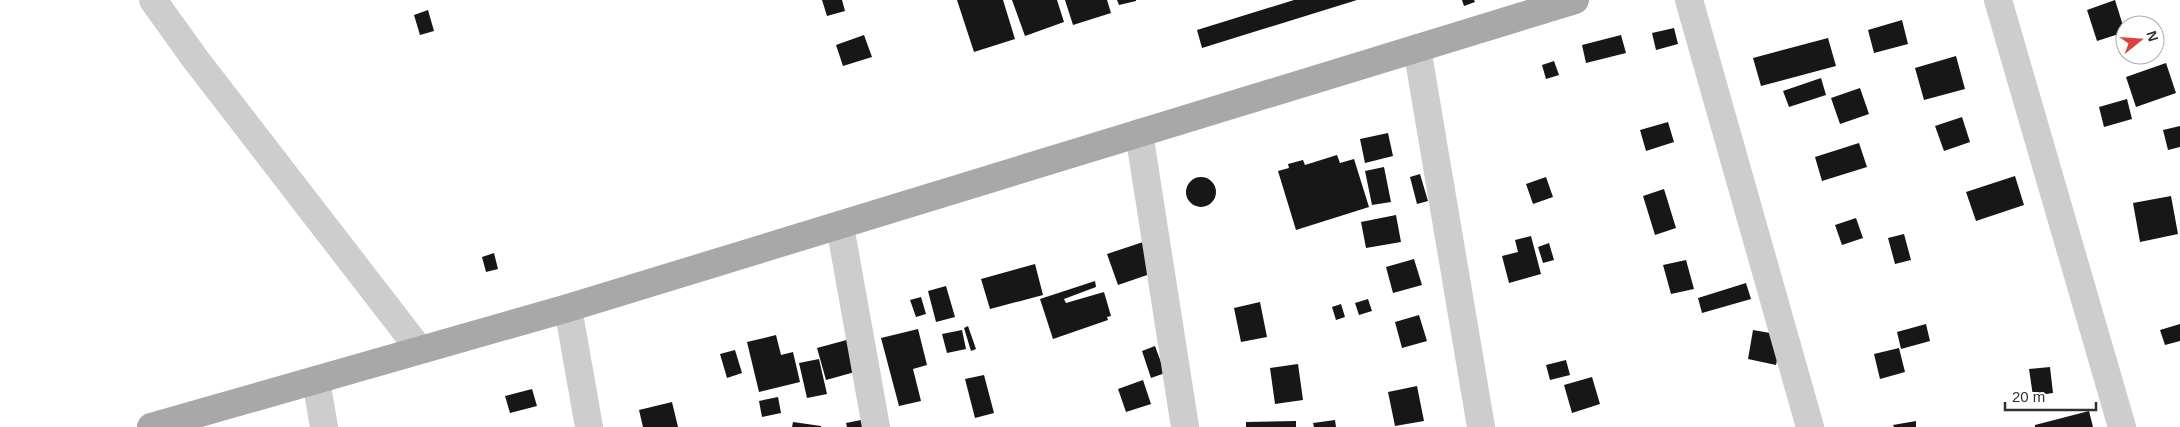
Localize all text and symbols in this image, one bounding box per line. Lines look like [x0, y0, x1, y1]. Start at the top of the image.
north arrow [2115, 15, 2165, 65]
text: N [2143, 29, 2162, 43]
scale bar [2005, 380, 2096, 412]
text: 20 m [2012, 388, 2045, 405]

